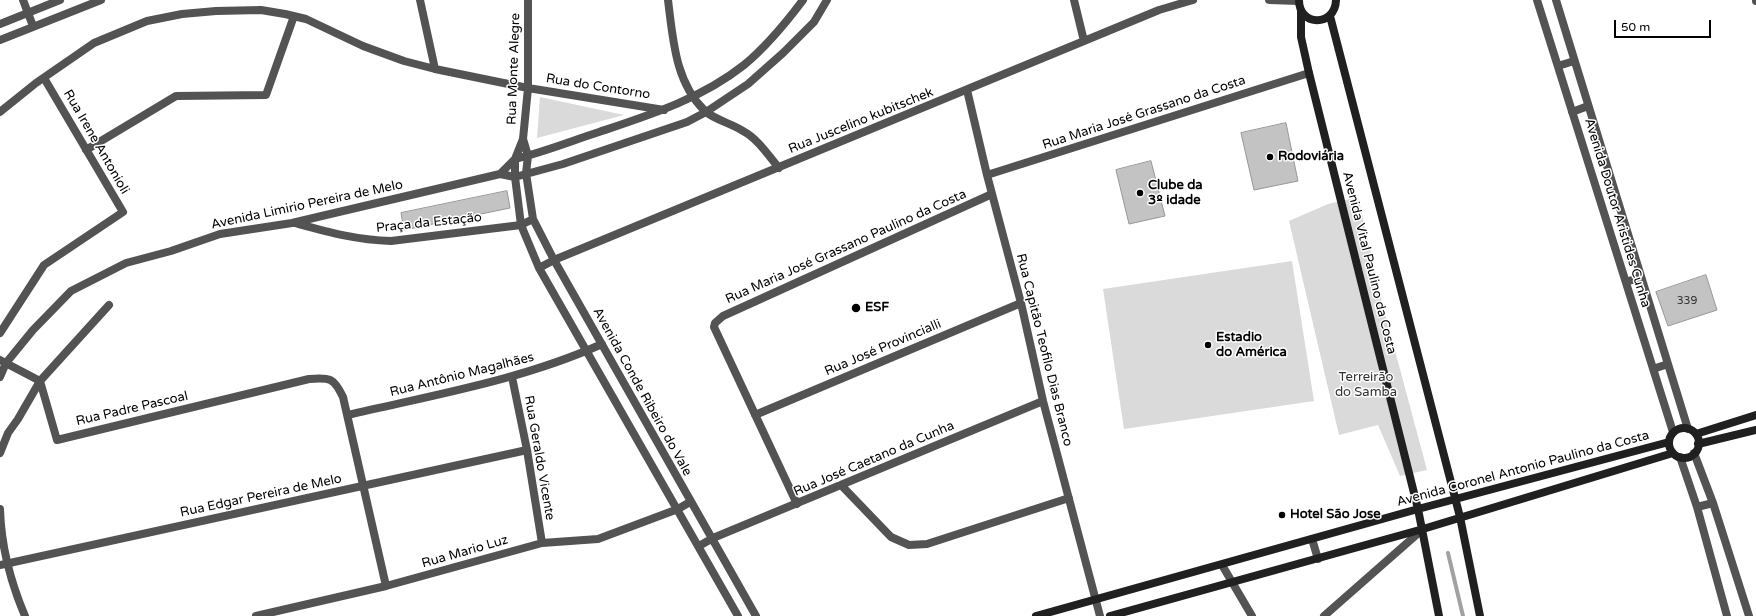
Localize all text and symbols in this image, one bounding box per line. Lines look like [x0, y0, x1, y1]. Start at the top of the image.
scale bar [1616, 12, 1713, 38]
street label: Rua Monte Alegre [504, 13, 524, 125]
text: 50 m [1621, 20, 1650, 34]
street label: Rua do Contorno [545, 71, 651, 103]
street label: Rua Maria José Grassano da Costa [1040, 73, 1248, 153]
street label: Rua Juscelino kubitschek [786, 85, 936, 157]
street label: Rua Irene Antonioli [60, 87, 132, 197]
street label: Avenida Doutor Aristides Cunha [1581, 116, 1653, 310]
place label: Rodoviária [1278, 149, 1344, 165]
marker: Rodoviária [1265, 152, 1275, 162]
street label: Avenida Vital Paulino da Costa [1339, 170, 1399, 356]
street label: Avenida Limirio Pereira de Melo [210, 177, 404, 233]
place label: Clube da 3º idade [1148, 178, 1203, 209]
street label: Rua Maria José Grassano Paulino da Costa [723, 187, 969, 307]
marker: Clube da 3º idade [1135, 188, 1145, 198]
street label: Praça da Estação [375, 210, 483, 236]
street label: Rua Capitão Teofilo Dias Branco [1012, 252, 1076, 448]
house number: 339 [1677, 294, 1697, 308]
place label: ESF [865, 300, 889, 316]
marker: ESF [850, 302, 862, 314]
street label: Avenida Conde Ribeiro do Vale [589, 305, 695, 479]
street label: Rua José Provincialli [822, 316, 944, 380]
place label: Estadio do América [1216, 330, 1287, 361]
marker: Estadio do América [1203, 340, 1213, 350]
street label: Rua Antônio Magalhães [388, 350, 536, 400]
park label: Terreirão do Samba [1335, 370, 1397, 401]
street label: Rua Padre Pascoal [74, 389, 190, 429]
street label: Rua Geraldo Vicente [520, 394, 558, 522]
street label: Rua José Caetano da Cunha [791, 418, 957, 500]
street label: Avenida Coronel Antonio Paulino da Costa [1395, 428, 1651, 510]
street label: Rua Edgar Pereira de Melo [179, 471, 343, 521]
place label: Hotel São Jose [1290, 507, 1380, 523]
marker: Hotel São Jose [1277, 510, 1287, 520]
street label: Rua Mario Luz [420, 532, 510, 572]

